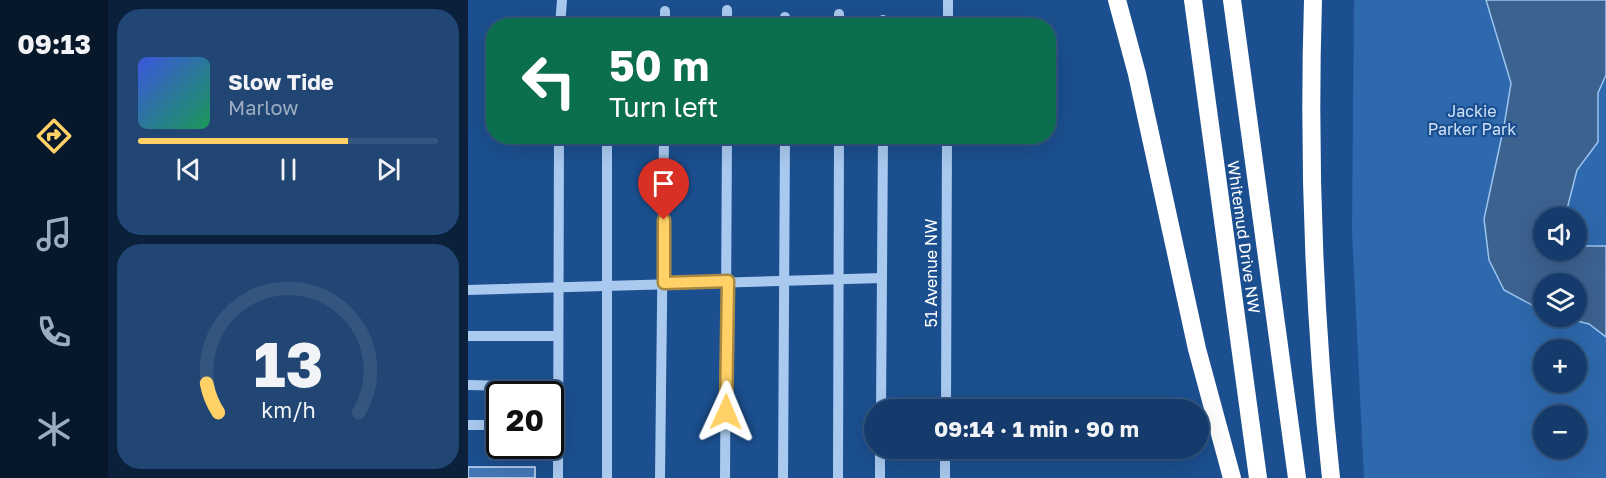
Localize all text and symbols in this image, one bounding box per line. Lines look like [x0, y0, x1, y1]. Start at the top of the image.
text: 09:13 [17, 28, 91, 60]
text: 50 m [609, 40, 709, 90]
icon: left [510, 42, 588, 120]
text: Slow Tide [228, 68, 334, 95]
text: Turn left [609, 91, 718, 123]
text: Marlow [228, 95, 299, 119]
park label: Jackie Parker Park [1428, 101, 1516, 139]
icon: directions [33, 115, 75, 157]
icon: previous [172, 153, 205, 186]
icon: pause [272, 153, 305, 186]
icon: next [372, 153, 405, 186]
pin [638, 158, 689, 220]
street label: Whitemud Drive NW [1223, 159, 1265, 315]
icon: arrive [647, 167, 680, 200]
map controls [1533, 207, 1587, 459]
button: sound [1533, 207, 1587, 261]
icon: music [33, 213, 75, 255]
street label: 51 Avenue NW [921, 218, 941, 328]
button: layers [1533, 273, 1587, 327]
icon: phone [33, 311, 75, 353]
text: 13 [253, 326, 323, 401]
button: + [1533, 339, 1587, 393]
position arrow [694, 380, 758, 444]
speed limit sign: 20 [486, 381, 564, 459]
text: km/h [261, 398, 315, 424]
button: − [1533, 405, 1587, 459]
icon: climate [33, 408, 75, 450]
text: 09:14 · 1 min · 90 m [934, 415, 1139, 442]

